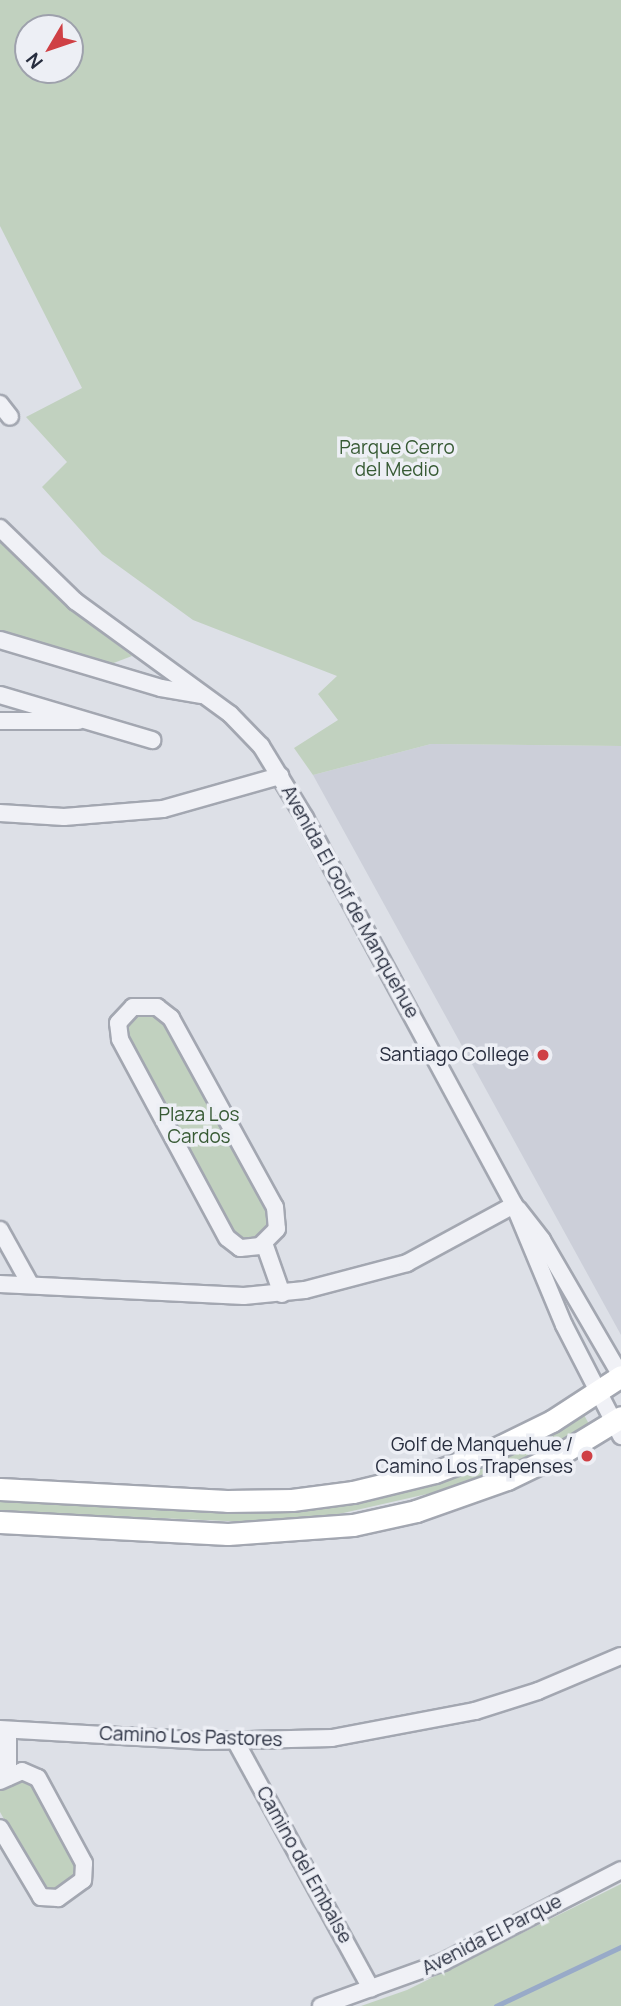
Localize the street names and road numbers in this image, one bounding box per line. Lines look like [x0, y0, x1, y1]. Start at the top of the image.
street label: Avenida El Golf de Manquehue [276, 782, 424, 1022]
street label: Camino Los Pastores [99, 1722, 283, 1752]
street label: Camino del Embalse [251, 1783, 357, 1947]
street label: Avenida El Parque [418, 1890, 566, 1980]

